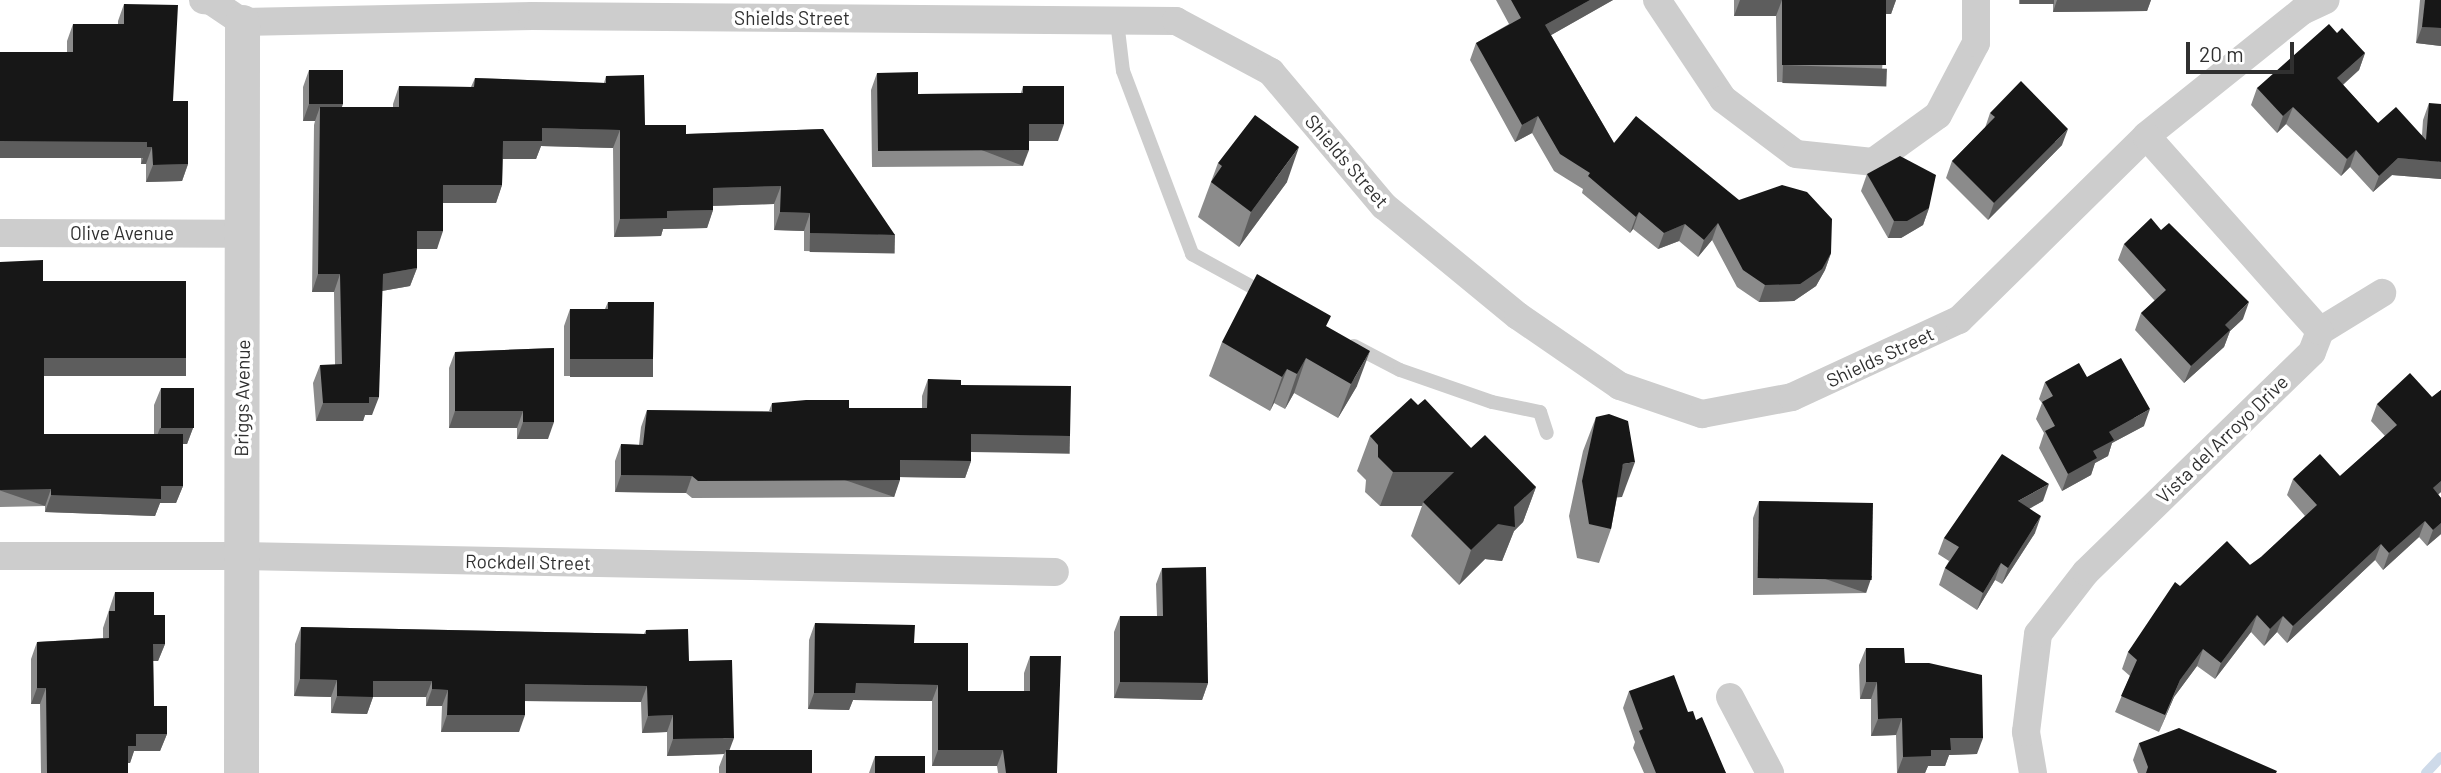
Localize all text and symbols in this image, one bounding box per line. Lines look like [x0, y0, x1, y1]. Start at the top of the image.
street label: Shields Street [734, 7, 850, 29]
scale bar [2189, 28, 2298, 72]
text: 20 m [2199, 41, 2244, 66]
street label: Shields Street [1300, 110, 1394, 212]
street label: Olive Avenue [70, 222, 174, 244]
street label: Shields Street [1823, 322, 1937, 392]
street label: Briggs Avenue [230, 339, 254, 457]
street label: Vista del Arroyo Drive [2151, 370, 2293, 508]
street label: Rockdell Street [465, 550, 591, 574]

